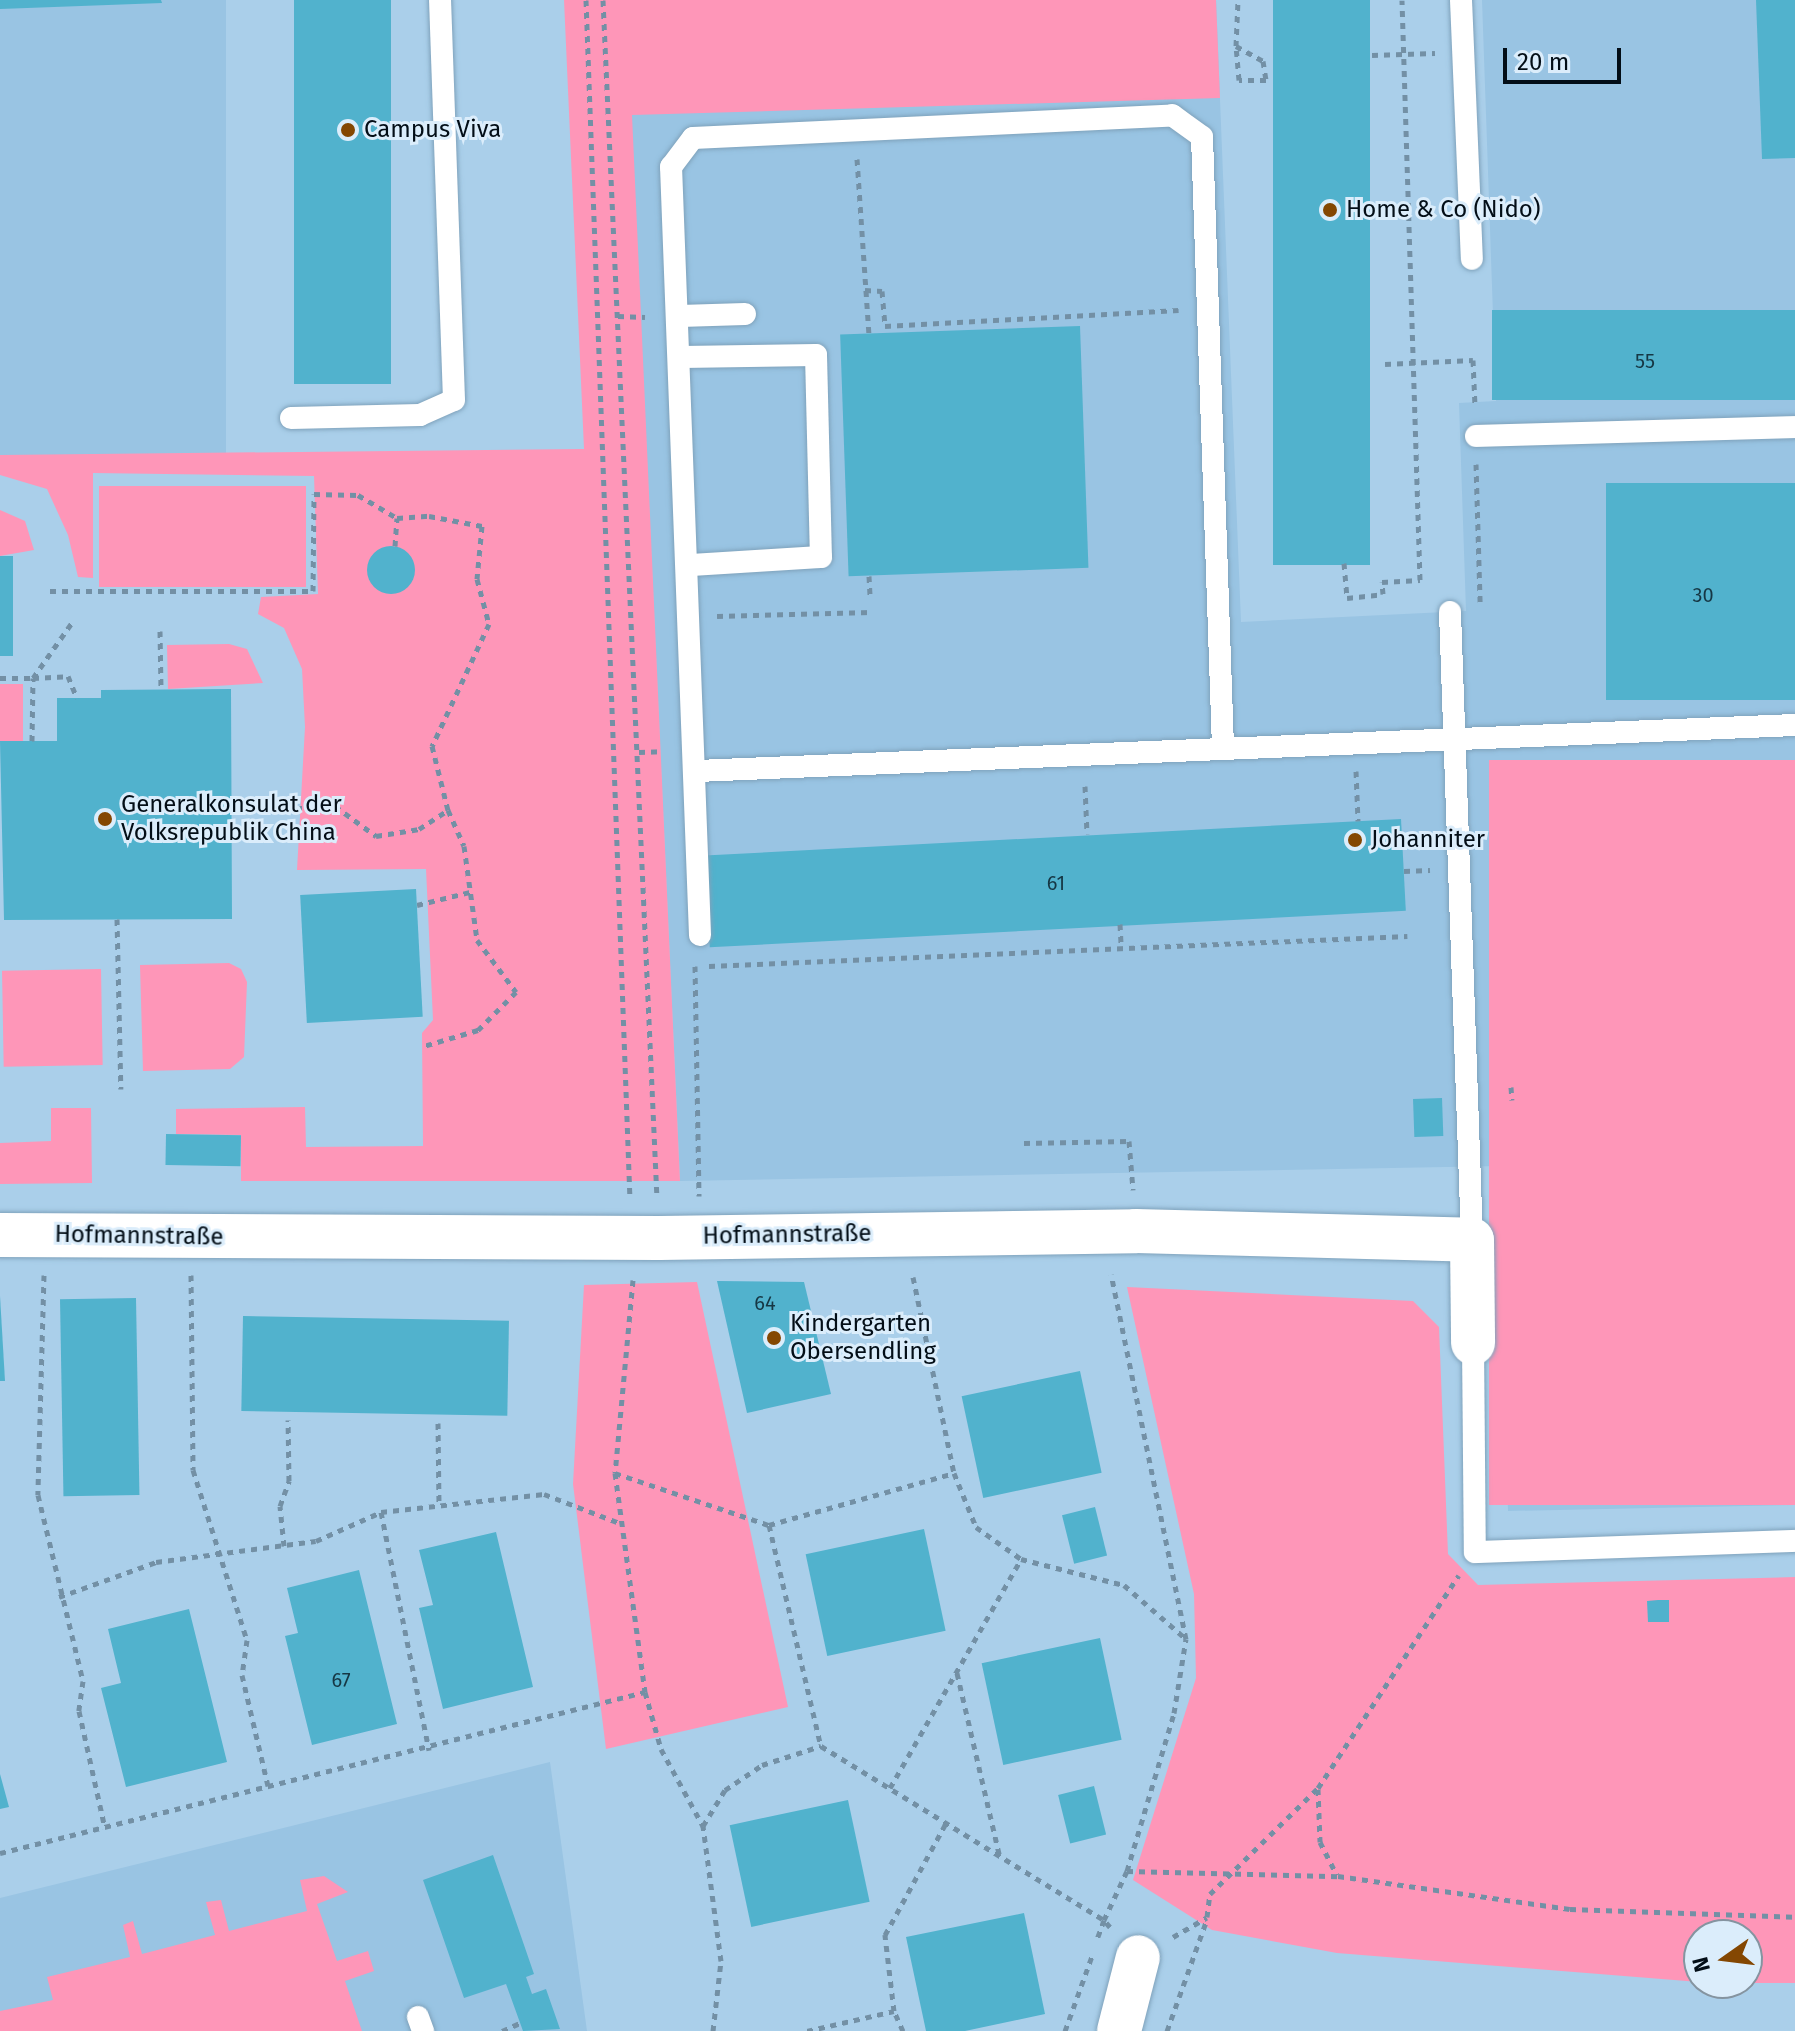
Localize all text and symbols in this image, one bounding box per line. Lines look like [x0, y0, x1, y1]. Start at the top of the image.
scale bar [1507, 32, 1625, 82]
text: 20 m [1517, 48, 1569, 76]
place label: Campus Viva [364, 116, 501, 144]
marker: Campus Viva [339, 121, 357, 139]
place label: Home & Co (Nido) [1346, 196, 1541, 224]
marker: Home & Co (Nido) [1321, 201, 1339, 219]
house number: 55 [1635, 349, 1655, 373]
house number: 30 [1692, 583, 1714, 607]
place label: Generalkonsulat der Volksrepublik China [121, 791, 342, 847]
marker: Generalkonsulat der Volksrepublik China [96, 810, 114, 828]
place label: Johanniter [1371, 826, 1485, 854]
marker: Johanniter [1346, 831, 1364, 849]
house number: 61 [1047, 871, 1065, 895]
street label: Hofmannstraße [702, 1219, 872, 1251]
street label: Hofmannstraße [54, 1220, 224, 1252]
house number: 64 [754, 1291, 776, 1315]
place label: Kindergarten Obersendling [790, 1310, 936, 1366]
marker: Kindergarten Obersendling [765, 1329, 783, 1347]
house number: 67 [331, 1668, 351, 1692]
north arrow [1683, 1919, 1763, 1999]
text: N [1686, 1954, 1716, 1975]

